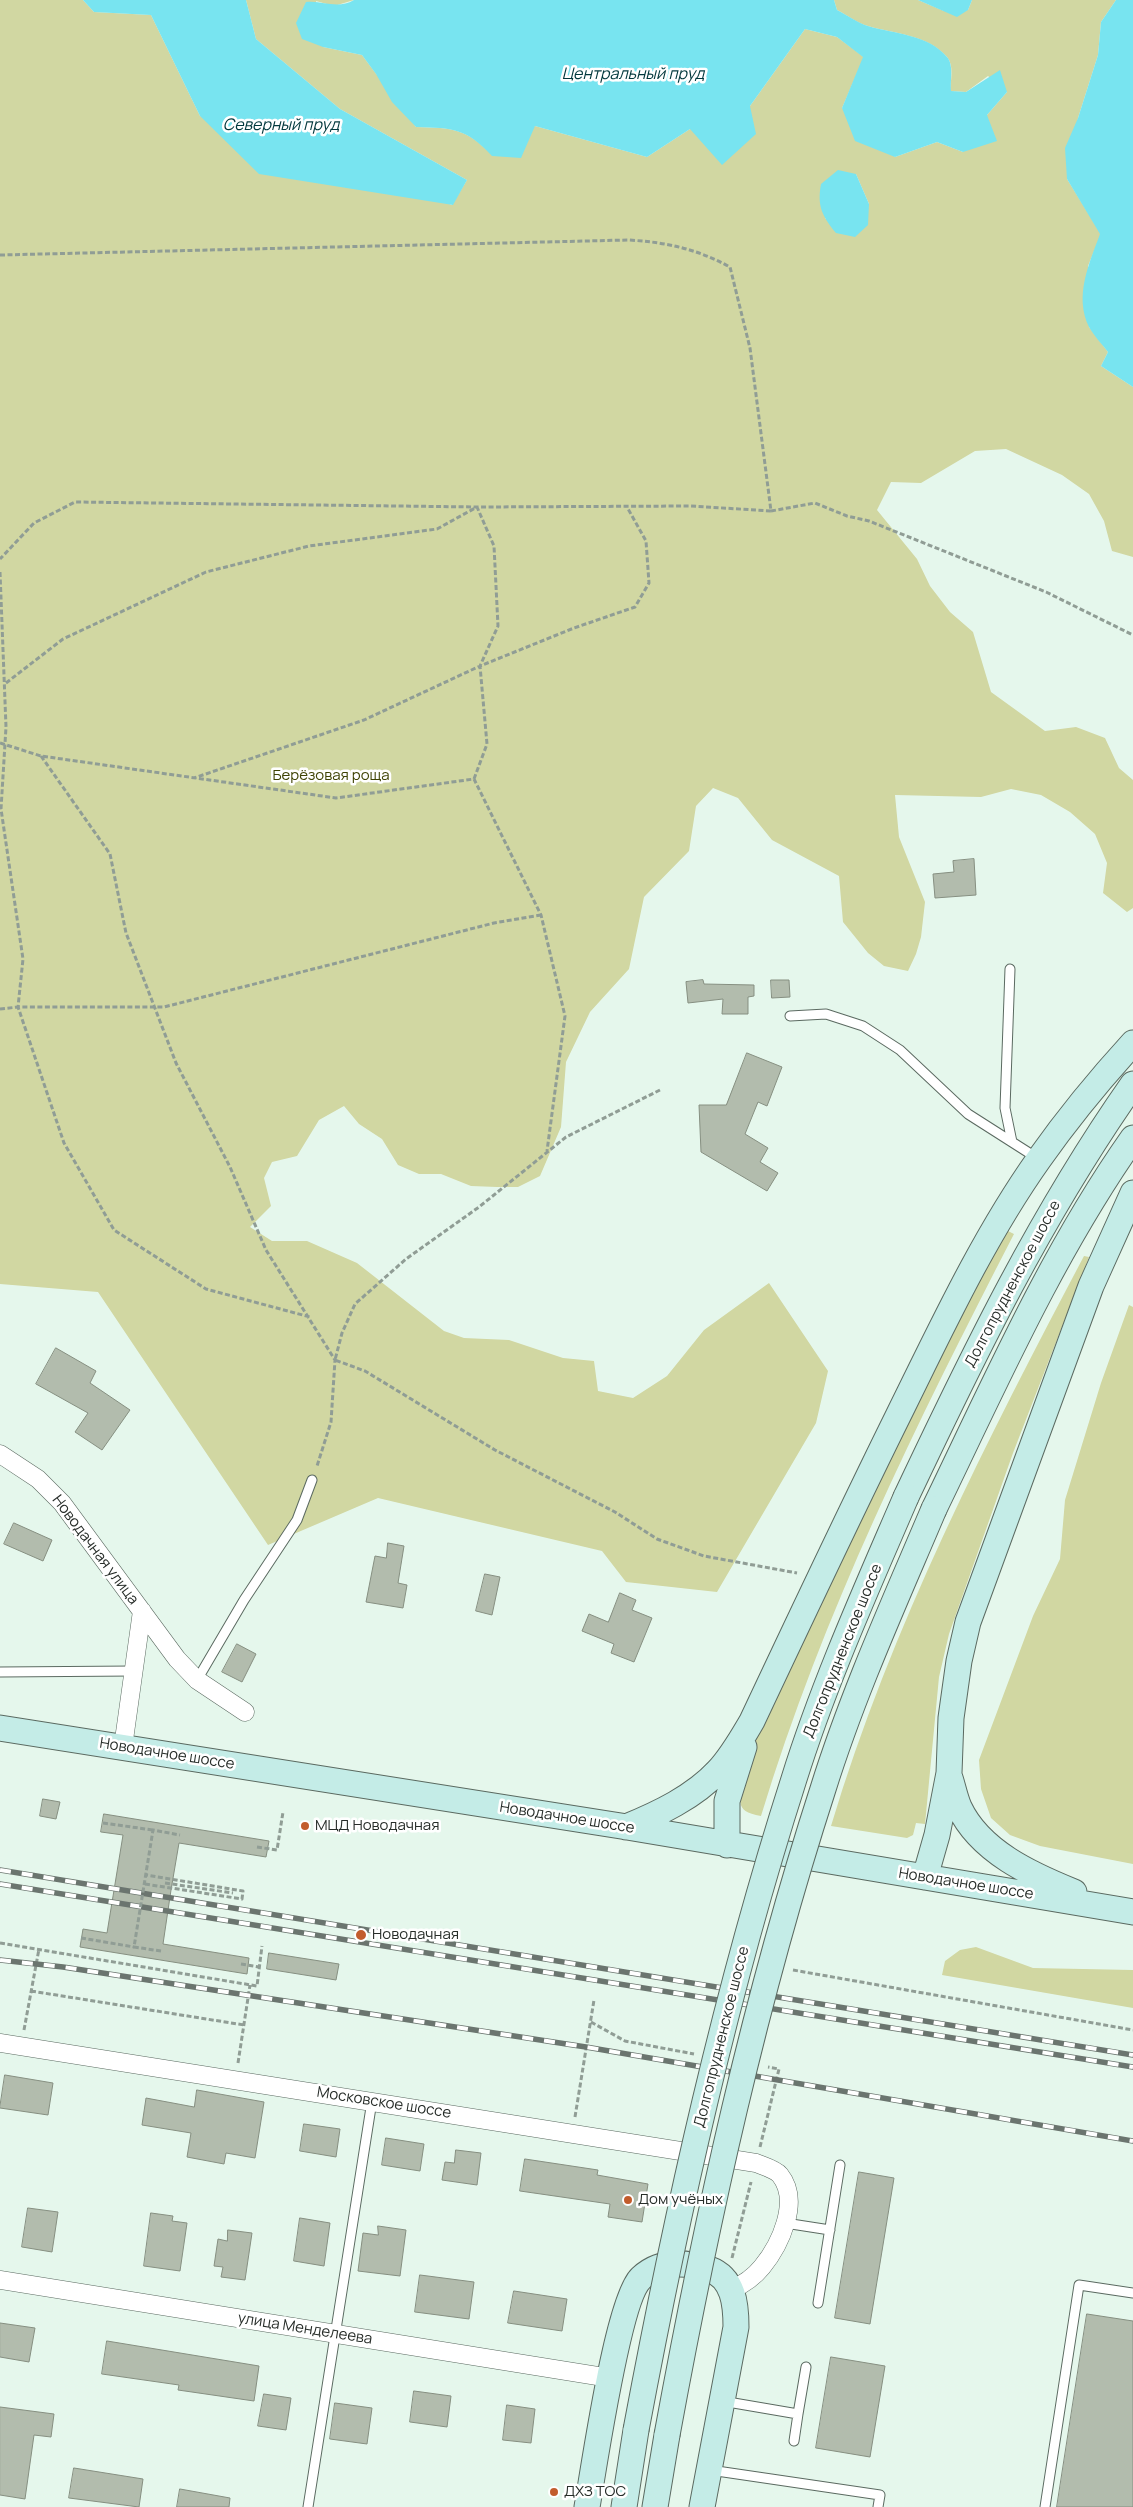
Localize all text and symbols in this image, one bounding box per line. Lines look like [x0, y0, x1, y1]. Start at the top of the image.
water label: Центральный пруд [562, 65, 704, 85]
water label: Северный пруд [223, 116, 339, 136]
park label: Берёзовая роща [273, 767, 389, 785]
street label: Долгопрудненское шоссе [961, 1198, 1065, 1370]
street label: Новодачная улица [48, 1492, 142, 1608]
street label: Долгопрудненское шоссе [800, 1561, 886, 1741]
street label: Новодачное шоссе [98, 1734, 236, 1774]
street label: Новодачное шоссе [498, 1798, 636, 1838]
place label: МЦД Новодачная [315, 1817, 439, 1835]
marker: МЦД Новодачная [299, 1820, 311, 1832]
street label: Новодачное шоссе [897, 1864, 1035, 1904]
place label: Новодачная [372, 1926, 459, 1944]
marker: Новодачная [354, 1928, 368, 1942]
street label: Долгопрудненское шоссе [691, 1945, 753, 2129]
street label: Московское шоссе [316, 2084, 452, 2122]
place label: Дом учёных [638, 2191, 723, 2209]
marker: Дом учёных [622, 2194, 634, 2206]
street label: улица Менделеева [236, 2309, 374, 2349]
place label: ДХЗ ТОС [564, 2483, 626, 2501]
marker: ДХЗ ТОС [548, 2486, 560, 2498]

